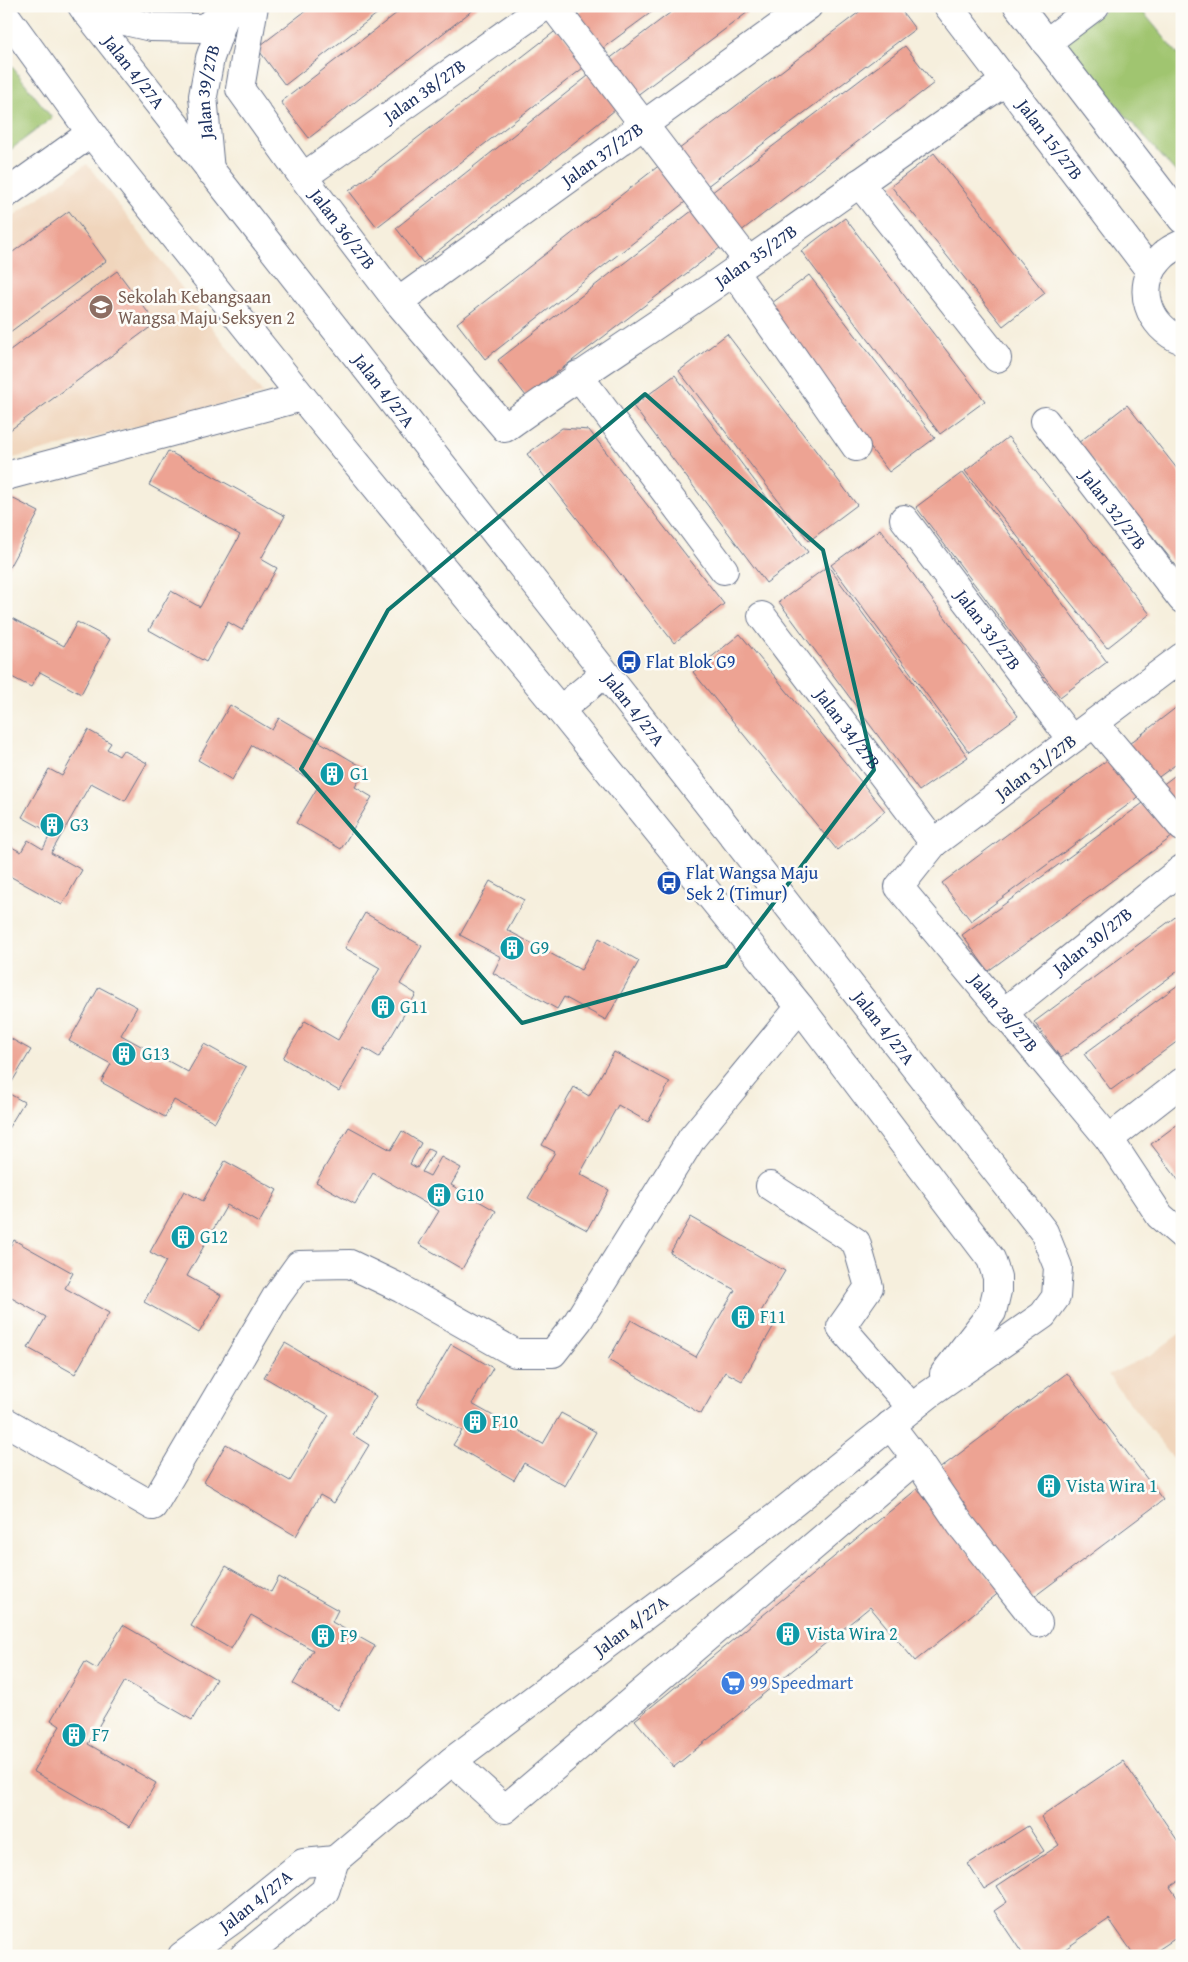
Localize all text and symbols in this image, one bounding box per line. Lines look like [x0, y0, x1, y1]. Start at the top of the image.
street label: Jalan 4/27A [95, 28, 172, 115]
street label: Jalan 39/27B [189, 40, 227, 142]
street label: Jalan 38/27B [376, 52, 471, 130]
street label: Jalan 15/27B [1009, 92, 1090, 185]
street label: Jalan 37/27B [554, 115, 649, 194]
street label: Jalan 36/27B [302, 181, 383, 275]
street label: Jalan 35/27B [707, 217, 802, 295]
place label: Sekolah Kebangsaan Wangsa Maju Seksyen 2 [118, 283, 295, 331]
school or university icon: Sekolah Kebangsaan Wangsa Maju Seksyen 2 [88, 294, 114, 320]
street label: Jalan 4/27A [345, 346, 422, 433]
street label: Jalan 32/27B [1073, 462, 1153, 555]
street label: Jalan 33/27B [948, 582, 1028, 676]
place label: Flat Blok G9 [646, 648, 735, 675]
bus stop icon: Flat Blok G9 [616, 649, 642, 675]
street label: Jalan 4/27A [595, 665, 672, 752]
street label: Jalan 34/27B [807, 681, 888, 775]
street label: Jalan 31/27B [988, 727, 1082, 807]
place label: G1 [350, 760, 369, 787]
building icon: G1 [319, 761, 345, 787]
place label: G3 [70, 811, 89, 838]
building icon: G3 [39, 812, 65, 838]
place label: Flat Wangsa Maju Sek 2 (Timur) [686, 859, 819, 907]
bus stop icon: Flat Wangsa Maju Sek 2 (Timur) [656, 870, 682, 896]
street label: Jalan 30/27B [1045, 900, 1138, 982]
place label: G9 [530, 934, 549, 961]
building icon: G9 [499, 935, 525, 961]
street label: Jalan 28/27B [962, 966, 1045, 1058]
street label: Jalan 4/27A [845, 983, 922, 1070]
place label: G11 [400, 993, 428, 1020]
building icon: G11 [370, 994, 396, 1020]
place label: G13 [142, 1040, 170, 1067]
building icon: G13 [111, 1041, 137, 1067]
place label: G10 [456, 1181, 484, 1208]
building icon: G10 [426, 1182, 452, 1208]
place label: G12 [200, 1223, 228, 1250]
building icon: G12 [170, 1224, 196, 1250]
place label: F11 [760, 1303, 786, 1330]
building icon: F11 [730, 1304, 756, 1330]
place label: F10 [492, 1408, 518, 1435]
building icon: F10 [462, 1409, 488, 1435]
place label: Vista Wira 1 [1066, 1472, 1158, 1499]
building icon: Vista Wira 1 [1036, 1473, 1062, 1499]
street label: Jalan 4/27A [586, 1589, 674, 1664]
place label: Vista Wira 2 [806, 1620, 898, 1647]
building icon: Vista Wira 2 [775, 1621, 801, 1647]
place label: F9 [340, 1622, 357, 1649]
building icon: F9 [310, 1623, 336, 1649]
place label: 99 Speedmart [750, 1669, 854, 1696]
supermarket icon: 99 Speedmart [720, 1670, 746, 1696]
place label: F7 [92, 1721, 109, 1748]
building icon: F7 [61, 1722, 87, 1748]
street label: Jalan 4/27A [212, 1863, 298, 1940]

